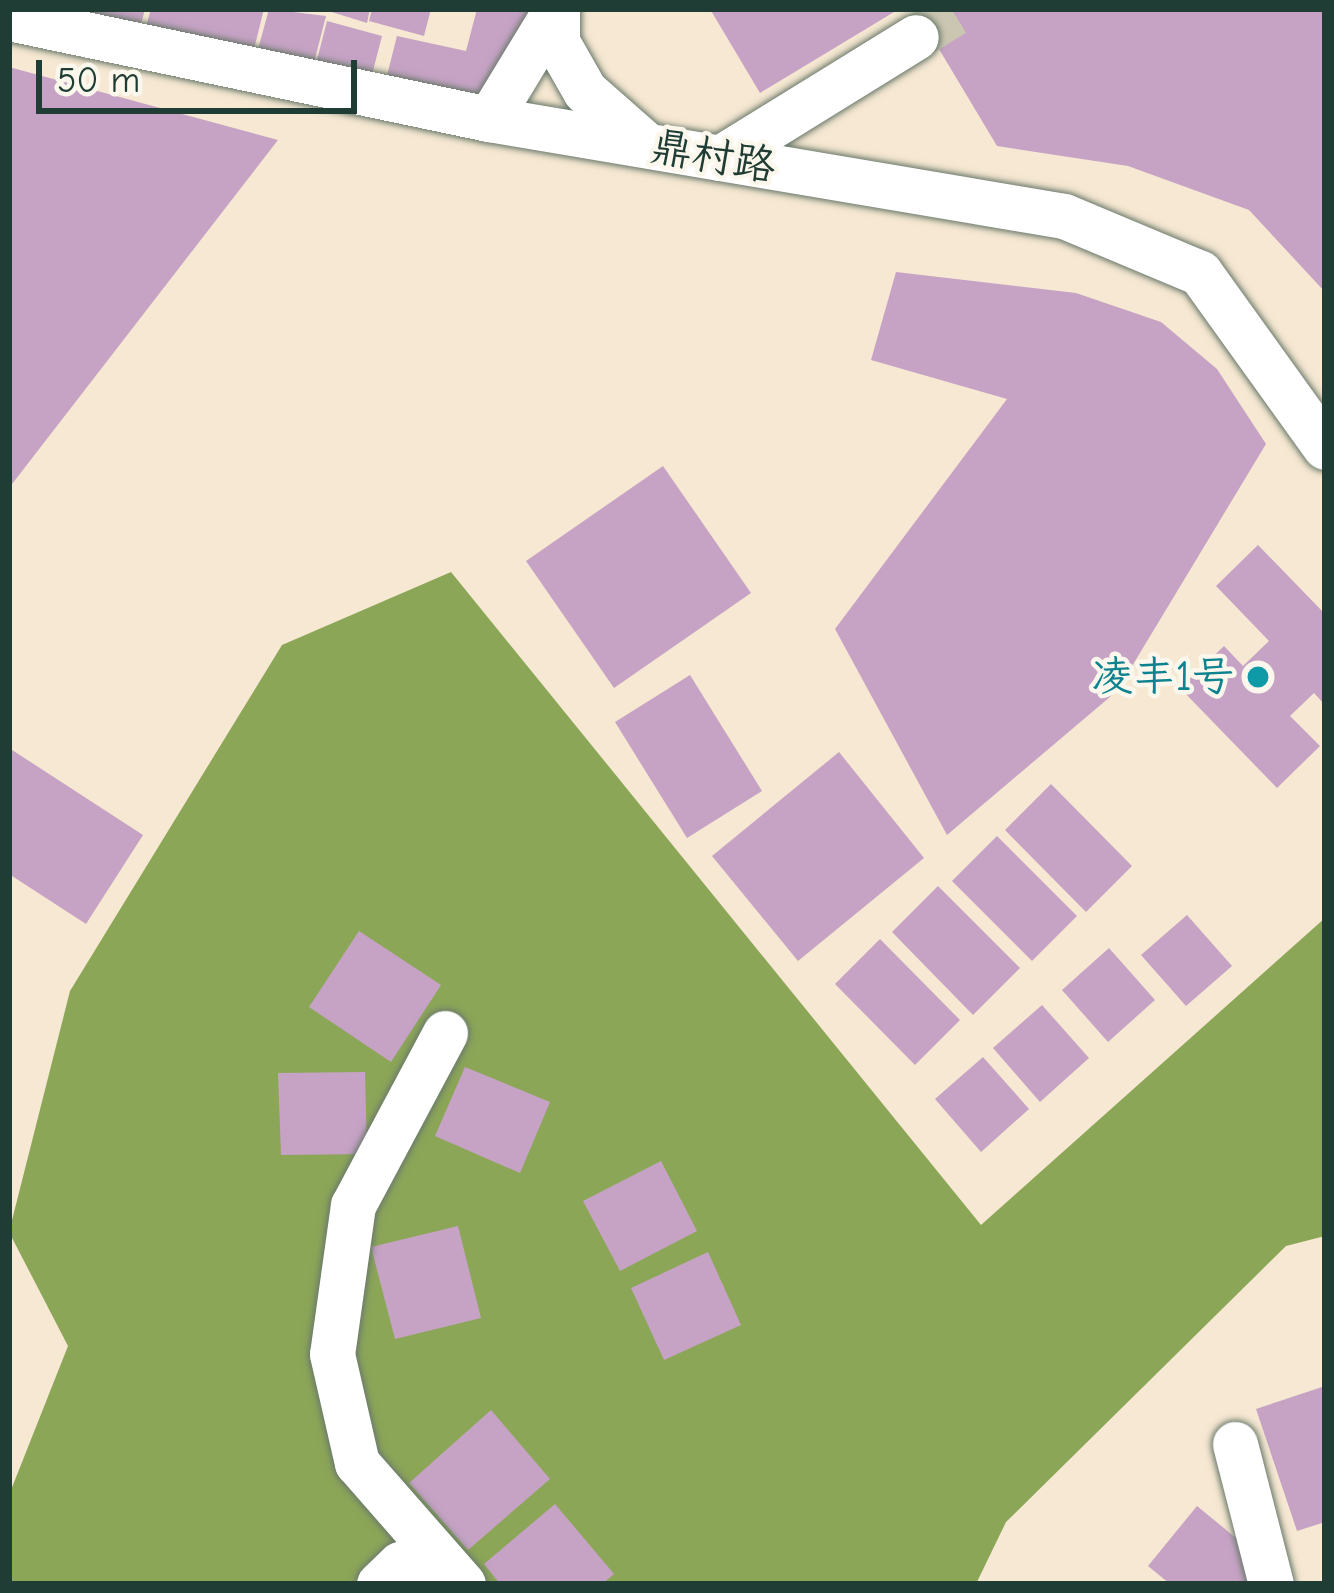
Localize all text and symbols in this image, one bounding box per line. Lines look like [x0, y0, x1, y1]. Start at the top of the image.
scale bar [42, 36, 363, 110]
text: 50 m [57, 60, 140, 101]
street label: 鼎村路 [647, 121, 779, 193]
place label: 凌丰1号 [1091, 652, 1234, 702]
marker: 凌丰1号 [1245, 664, 1271, 690]

